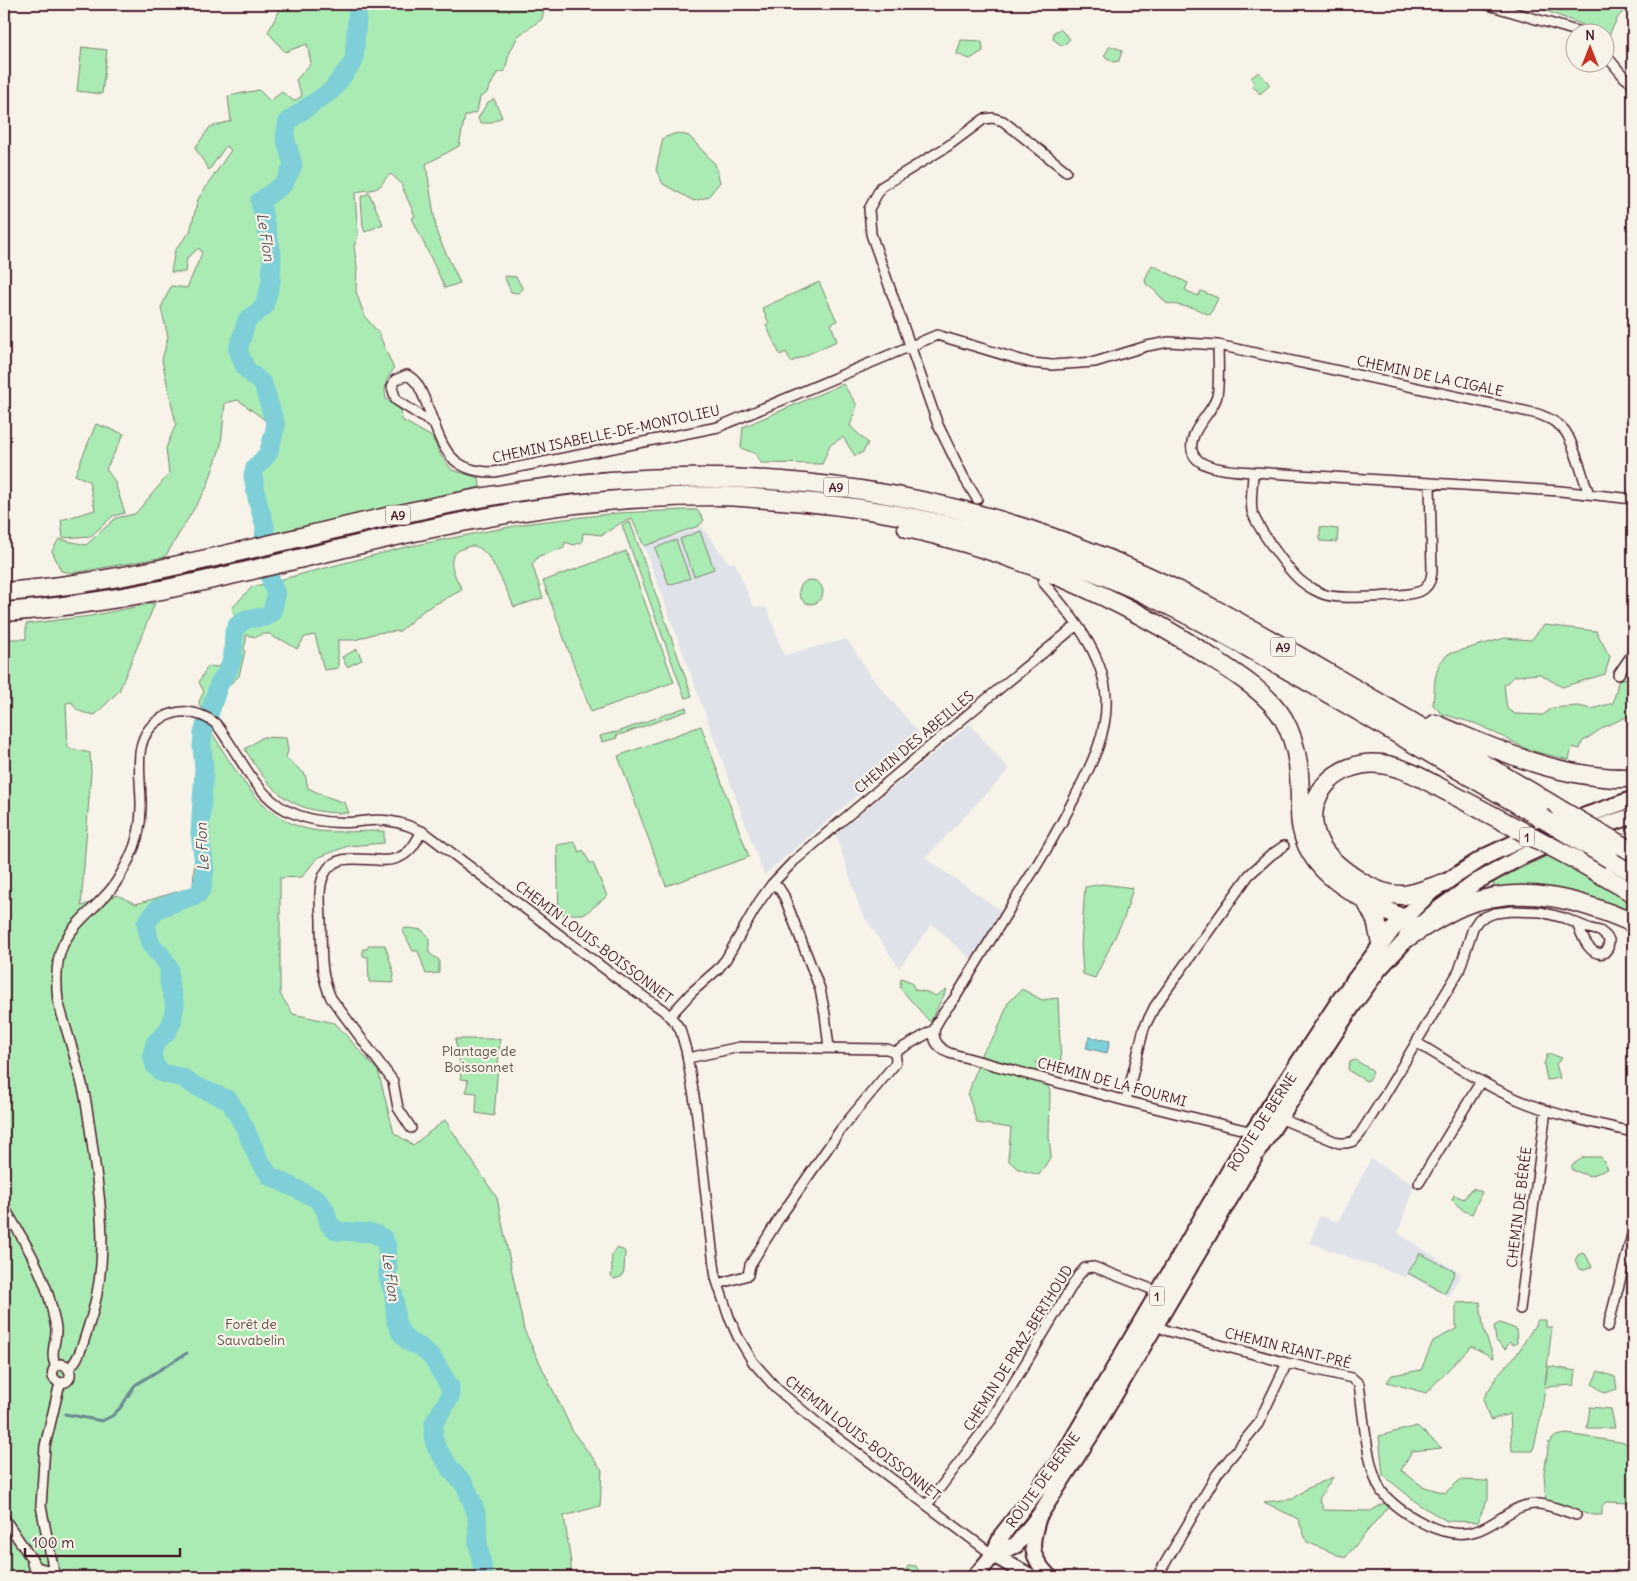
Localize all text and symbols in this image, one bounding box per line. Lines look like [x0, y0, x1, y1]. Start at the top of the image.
north arrow [1564, 22, 1614, 72]
text: N [1585, 26, 1595, 44]
water label: Le Flon [253, 212, 279, 263]
street label: CHEMIN DE LA CIGALE [1355, 352, 1505, 400]
street label: CHEMIN ISABELLE-DE-MONTOLIEU [491, 401, 721, 467]
road number: A9 [824, 478, 848, 497]
road number: A9 [386, 506, 410, 524]
road number: A9 [1270, 638, 1296, 656]
street label: CHEMIN DES ABEILLES [851, 687, 978, 797]
water label: Le Flon [191, 822, 213, 872]
road number: 1 [1520, 828, 1534, 846]
street label: CHEMIN LOUIS-BOISSONNET [512, 877, 676, 1007]
park label: Plantage de Boissonnet [442, 1042, 516, 1076]
street label: CHEMIN DE LA FOURMI [1035, 1053, 1189, 1111]
street label: ROUTE DE BERNE [1223, 1069, 1301, 1175]
street label: CHEMIN DE BÉRÉE [1503, 1145, 1535, 1269]
water label: Le Flon [378, 1252, 404, 1303]
street label: CHEMIN DE PRAZ-BERTHOUD [959, 1262, 1077, 1434]
road number: 1 [1150, 1286, 1164, 1305]
park label: Forêt de Sauvabelin [217, 1315, 285, 1349]
street label: CHEMIN RIANT-PRÉ [1223, 1324, 1353, 1372]
street label: CHEMIN LOUIS-BOISSONNET [782, 1372, 944, 1504]
street label: ROUTE DE BERNE [1002, 1429, 1084, 1531]
scale bar [25, 1526, 180, 1558]
text: 100 m [32, 1533, 74, 1552]

